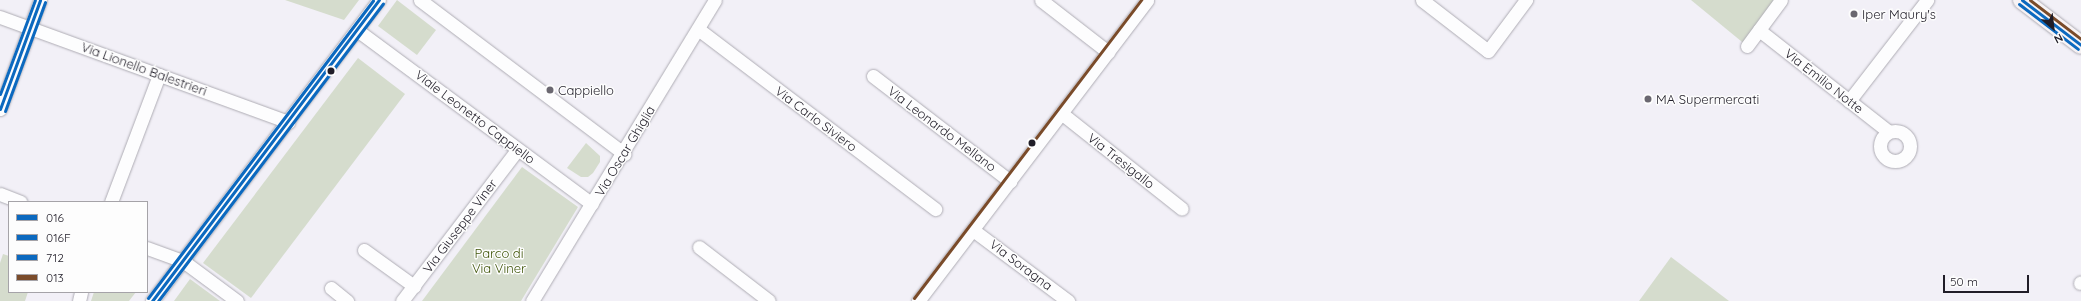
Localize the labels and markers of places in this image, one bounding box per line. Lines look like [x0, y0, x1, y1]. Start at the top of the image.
place label: Iper Maury's [1862, 6, 1936, 22]
marker: Iper Maury's [1849, 9, 1859, 19]
unlabelled marker [326, 66, 336, 76]
place label: Cappiello [558, 82, 614, 98]
marker: Cappiello [545, 85, 555, 95]
place label: MA Supermercati [1656, 91, 1759, 107]
marker: MA Supermercati [1643, 94, 1653, 104]
unlabelled marker [1027, 138, 1037, 148]

